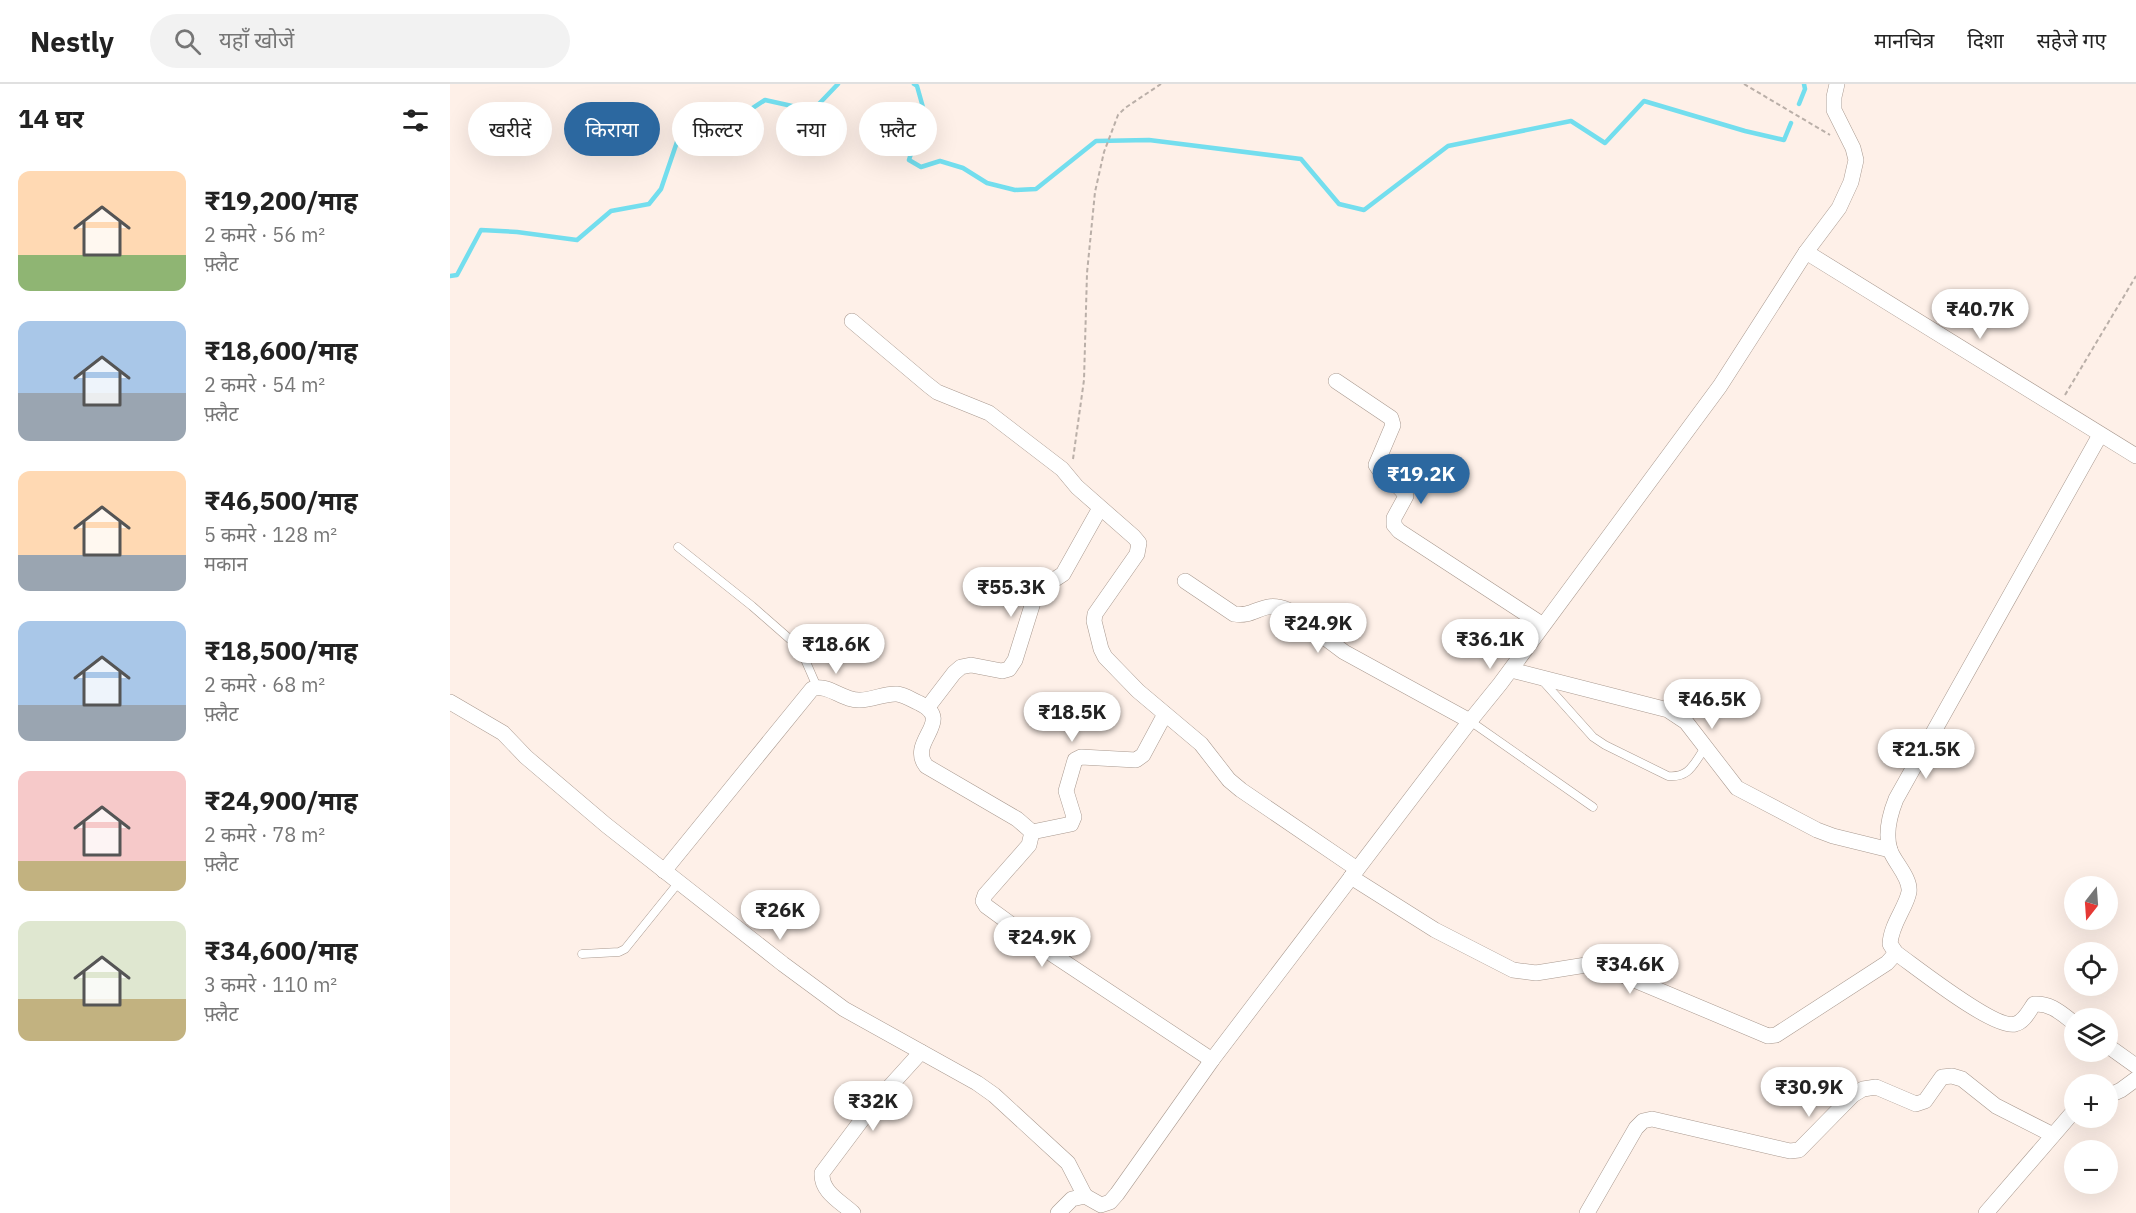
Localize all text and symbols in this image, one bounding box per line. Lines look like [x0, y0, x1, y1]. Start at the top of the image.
search box [150, 14, 570, 68]
text: Nestly [30, 23, 114, 60]
icon: search [171, 25, 204, 58]
text: यहाँ खोजें [219, 25, 294, 54]
text: मानचित्र [1874, 26, 1934, 54]
text: दिशा [1967, 26, 2004, 54]
text: सहेजे गए [2037, 26, 2106, 54]
text: 14 घर [18, 101, 84, 135]
chip: खरीदें [468, 102, 552, 156]
chip: किराया [564, 102, 660, 156]
chip: फ़िल्टर [672, 102, 764, 156]
chip: नया [776, 102, 847, 156]
chip: फ़्लैट [859, 102, 937, 156]
icon: filters [399, 104, 432, 137]
text: ₹19,200/माह [204, 183, 358, 217]
icon: home [66, 195, 138, 267]
text: 2 कमरे · 56 m² [204, 221, 325, 248]
text: फ़्लैट [204, 250, 239, 277]
pin: ₹40.7K [1931, 289, 2029, 340]
text: ₹40.7K [1946, 295, 2014, 322]
text: ₹18,600/माह [204, 333, 358, 367]
icon: home [66, 345, 138, 417]
text: 2 कमरे · 54 m² [204, 371, 325, 398]
text: फ़्लैट [204, 400, 239, 427]
pin: ₹19.2K [1372, 454, 1470, 505]
text: ₹19.2K [1387, 460, 1455, 487]
text: ₹46,500/माह [204, 483, 358, 517]
icon: home [66, 495, 138, 567]
text: 5 कमरे · 128 m² [204, 521, 337, 548]
text: मकान [204, 550, 248, 577]
pin: ₹55.3K [962, 567, 1060, 618]
text: ₹55.3K [977, 573, 1045, 600]
pin: ₹24.9K [1269, 603, 1367, 654]
text: ₹24.9K [1284, 609, 1352, 636]
pin: ₹36.1K [1441, 619, 1539, 670]
pin: ₹18.6K [787, 624, 885, 675]
text: ₹36.1K [1456, 625, 1524, 652]
text: ₹18.6K [802, 630, 870, 657]
text: ₹18,500/माह [204, 633, 358, 667]
icon: home [66, 645, 138, 717]
text: 2 कमरे · 68 m² [204, 671, 325, 698]
pin: ₹46.5K [1663, 679, 1761, 730]
text: ₹46.5K [1678, 685, 1746, 712]
pin: ₹18.5K [1023, 692, 1121, 743]
text: ₹18.5K [1038, 698, 1106, 725]
text: फ़्लैट [204, 700, 239, 727]
pin: ₹21.5K [1877, 729, 1975, 780]
text: ₹21.5K [1892, 735, 1960, 762]
text: ₹24,900/माह [204, 783, 358, 817]
icon: home [66, 795, 138, 867]
text: 2 कमरे · 78 m² [204, 821, 325, 848]
text: फ़्लैट [204, 850, 239, 877]
north arrow [2064, 876, 2118, 930]
map controls [2064, 876, 2118, 1194]
pin: ₹26K [744, 890, 816, 941]
text: ₹26K [755, 896, 805, 923]
pin: ₹24.9K [993, 917, 1091, 968]
text: ₹24.9K [1008, 923, 1076, 950]
text: ₹34,600/माह [204, 933, 358, 967]
button: locate [2064, 942, 2118, 996]
pin: ₹34.6K [1581, 944, 1679, 995]
icon: home [66, 945, 138, 1017]
text: ₹34.6K [1596, 950, 1664, 977]
text: 3 कमरे · 110 m² [204, 971, 337, 998]
text: फ़्लैट [204, 1000, 239, 1027]
button: layers [2064, 1008, 2118, 1062]
pin: ₹30.9K [1760, 1067, 1858, 1118]
text: ₹30.9K [1775, 1073, 1843, 1100]
button: + [2064, 1074, 2118, 1128]
pin: ₹32K [837, 1081, 909, 1132]
text: ₹32K [848, 1087, 898, 1114]
button: − [2064, 1140, 2118, 1194]

